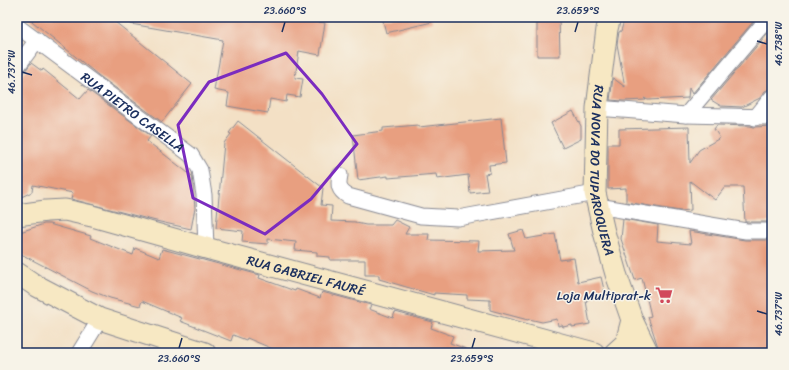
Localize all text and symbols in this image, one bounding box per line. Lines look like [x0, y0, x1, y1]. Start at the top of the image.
text: 23.660°S [264, 2, 307, 20]
text: 23.659°S [557, 2, 600, 20]
text: 46.738°W [770, 22, 788, 66]
text: 46.737°W [3, 50, 21, 94]
street label: RUA PIETRO CASELLA [76, 66, 189, 158]
street label: RUA NOVA DO TUPAROQUERA [583, 84, 622, 258]
street label: RUA GABRIEL FAURÉ [244, 248, 368, 302]
place label: Loja Multiprat-k [557, 284, 651, 307]
supermarket icon: Loja Multiprat-k [654, 285, 674, 305]
text: 46.737°W [770, 292, 788, 336]
text: 23.660°S [158, 350, 201, 368]
text: 23.659°S [451, 350, 494, 368]

